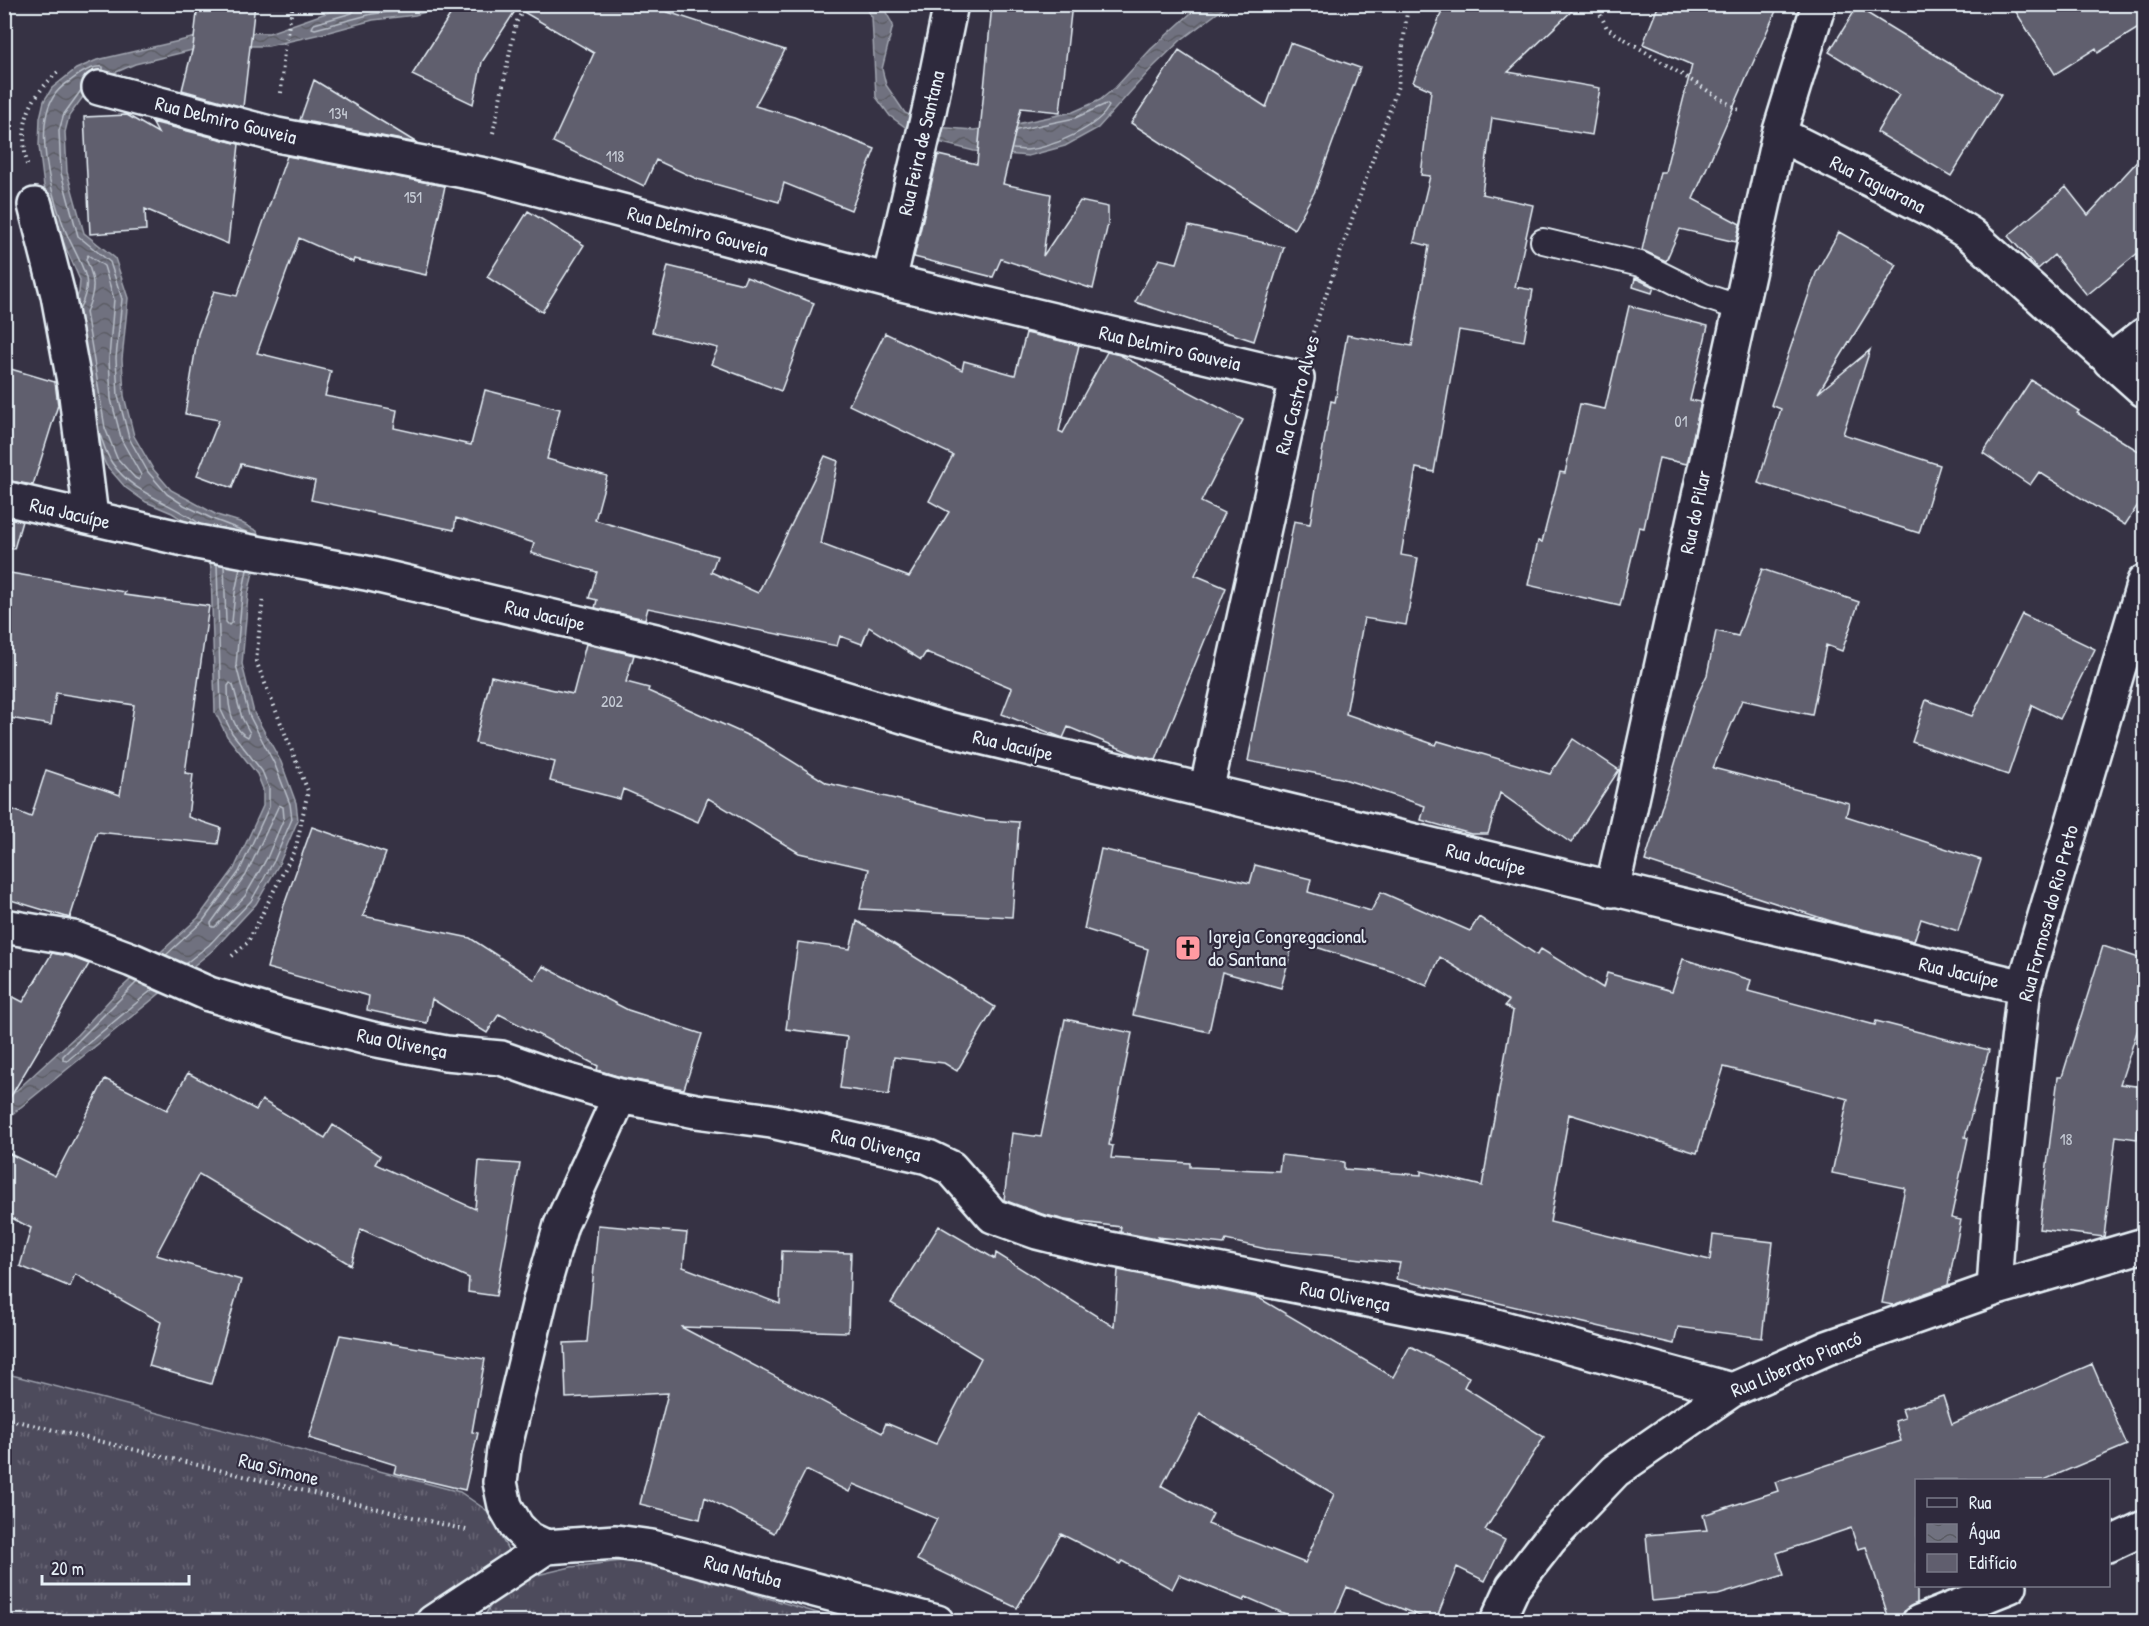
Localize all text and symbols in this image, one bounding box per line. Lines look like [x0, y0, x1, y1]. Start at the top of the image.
street label: Rua Feira de Santana [891, 68, 950, 218]
street label: Rua Delmiro Gouveia [153, 89, 300, 150]
house number: 134 [329, 102, 347, 124]
house number: 118 [606, 145, 624, 167]
street label: Rua Taguarana [1826, 148, 1931, 219]
house number: 151 [404, 186, 422, 208]
street label: Rua Delmiro Gouveia [625, 199, 772, 262]
street label: Rua Delmiro Gouveia [1097, 318, 1244, 377]
street label: Rua Castro Alves [1268, 332, 1325, 457]
house number: 01 [1675, 410, 1688, 432]
street label: Rua do Pilar [1672, 467, 1717, 556]
street label: Rua Jacuípe [27, 490, 113, 535]
street label: Rua Jacuípe [502, 592, 588, 637]
house number: 202 [601, 690, 624, 712]
street label: Rua Jacuípe [970, 722, 1056, 767]
street label: Rua Formosa do Rio Preto [2011, 822, 2084, 1004]
street label: Rua Jacuípe [1443, 836, 1529, 881]
place label: Igreja Congregacional do Santana [1208, 922, 1367, 972]
church icon: Igreja Congregacional do Santana [1173, 933, 1203, 963]
street label: Rua Jacuípe [1916, 949, 2002, 994]
street label: Rua Olivença [355, 1021, 450, 1064]
street label: Rua Olivença [829, 1121, 924, 1168]
house number: 18 [2060, 1128, 2072, 1150]
street label: Rua Olivença [1298, 1274, 1393, 1317]
street label: Rua Liberato Piancó [1726, 1324, 1865, 1403]
street label: Rua Simone [236, 1446, 322, 1492]
legend [1915, 1479, 2110, 1587]
text: Rua [1969, 1490, 1991, 1515]
text: Água [1969, 1520, 2000, 1545]
street label: Rua Natuba [701, 1547, 785, 1594]
scale bar [42, 1548, 189, 1586]
text: Edifício [1969, 1550, 2017, 1575]
text: 20 m [51, 1556, 84, 1581]

